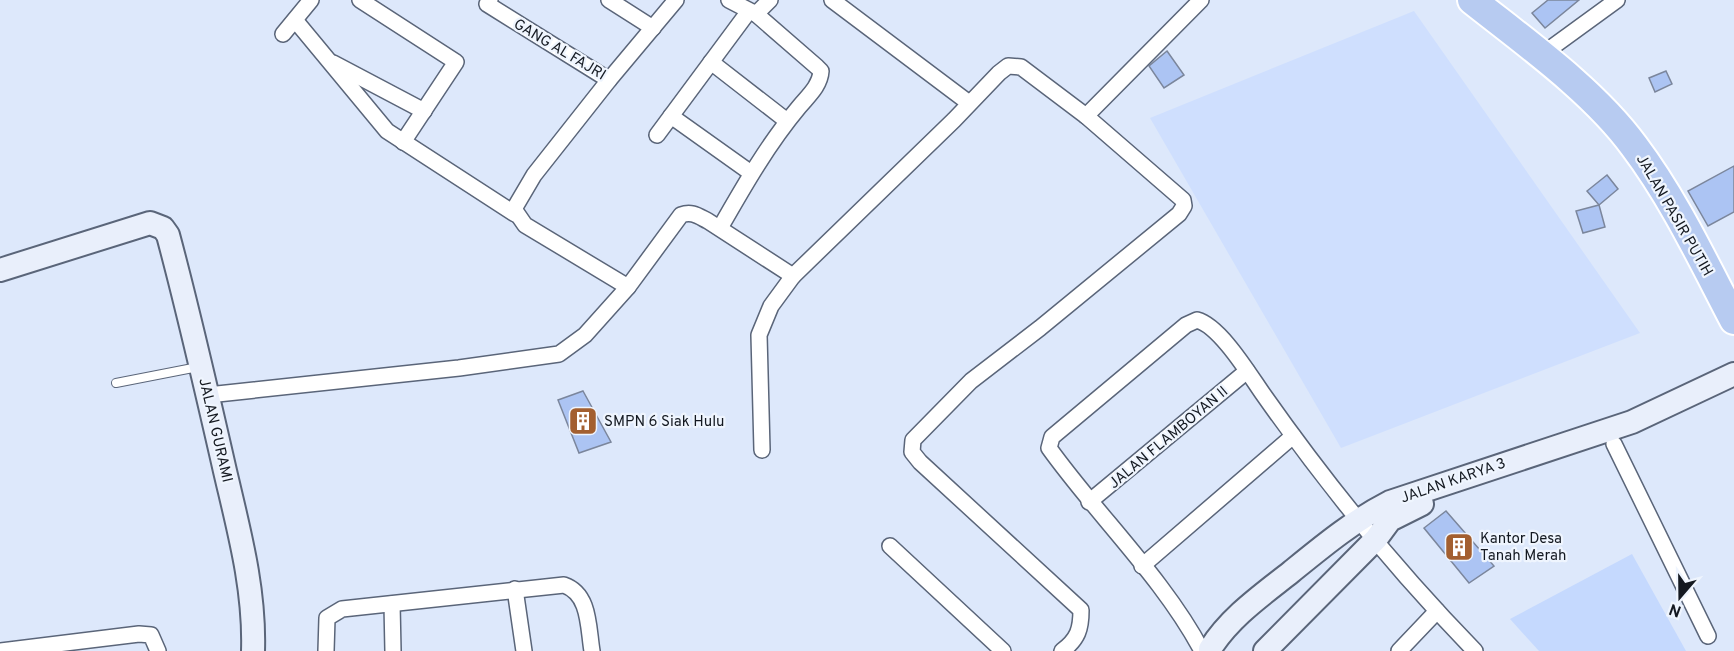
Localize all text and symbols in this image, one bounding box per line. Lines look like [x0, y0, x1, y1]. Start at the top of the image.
street label: GANG AL FAJRI [510, 15, 609, 85]
street label: JALAN PASIR PUTIH [1631, 151, 1716, 280]
street label: JALAN GURAMI [193, 376, 236, 484]
street label: JALAN FLAMBOYAN II [1105, 383, 1232, 494]
building icon: SMPN 6 Siak Hulu [567, 405, 599, 437]
place label: SMPN 6 Siak Hulu [604, 413, 725, 432]
street label: JALAN KARYA 3 [1398, 455, 1509, 508]
place label: Kantor Desa Tanah Merah [1480, 530, 1566, 566]
building icon: Kantor Desa Tanah Merah [1443, 531, 1475, 563]
north arrow [1650, 567, 1710, 627]
text: N [1667, 598, 1684, 621]

